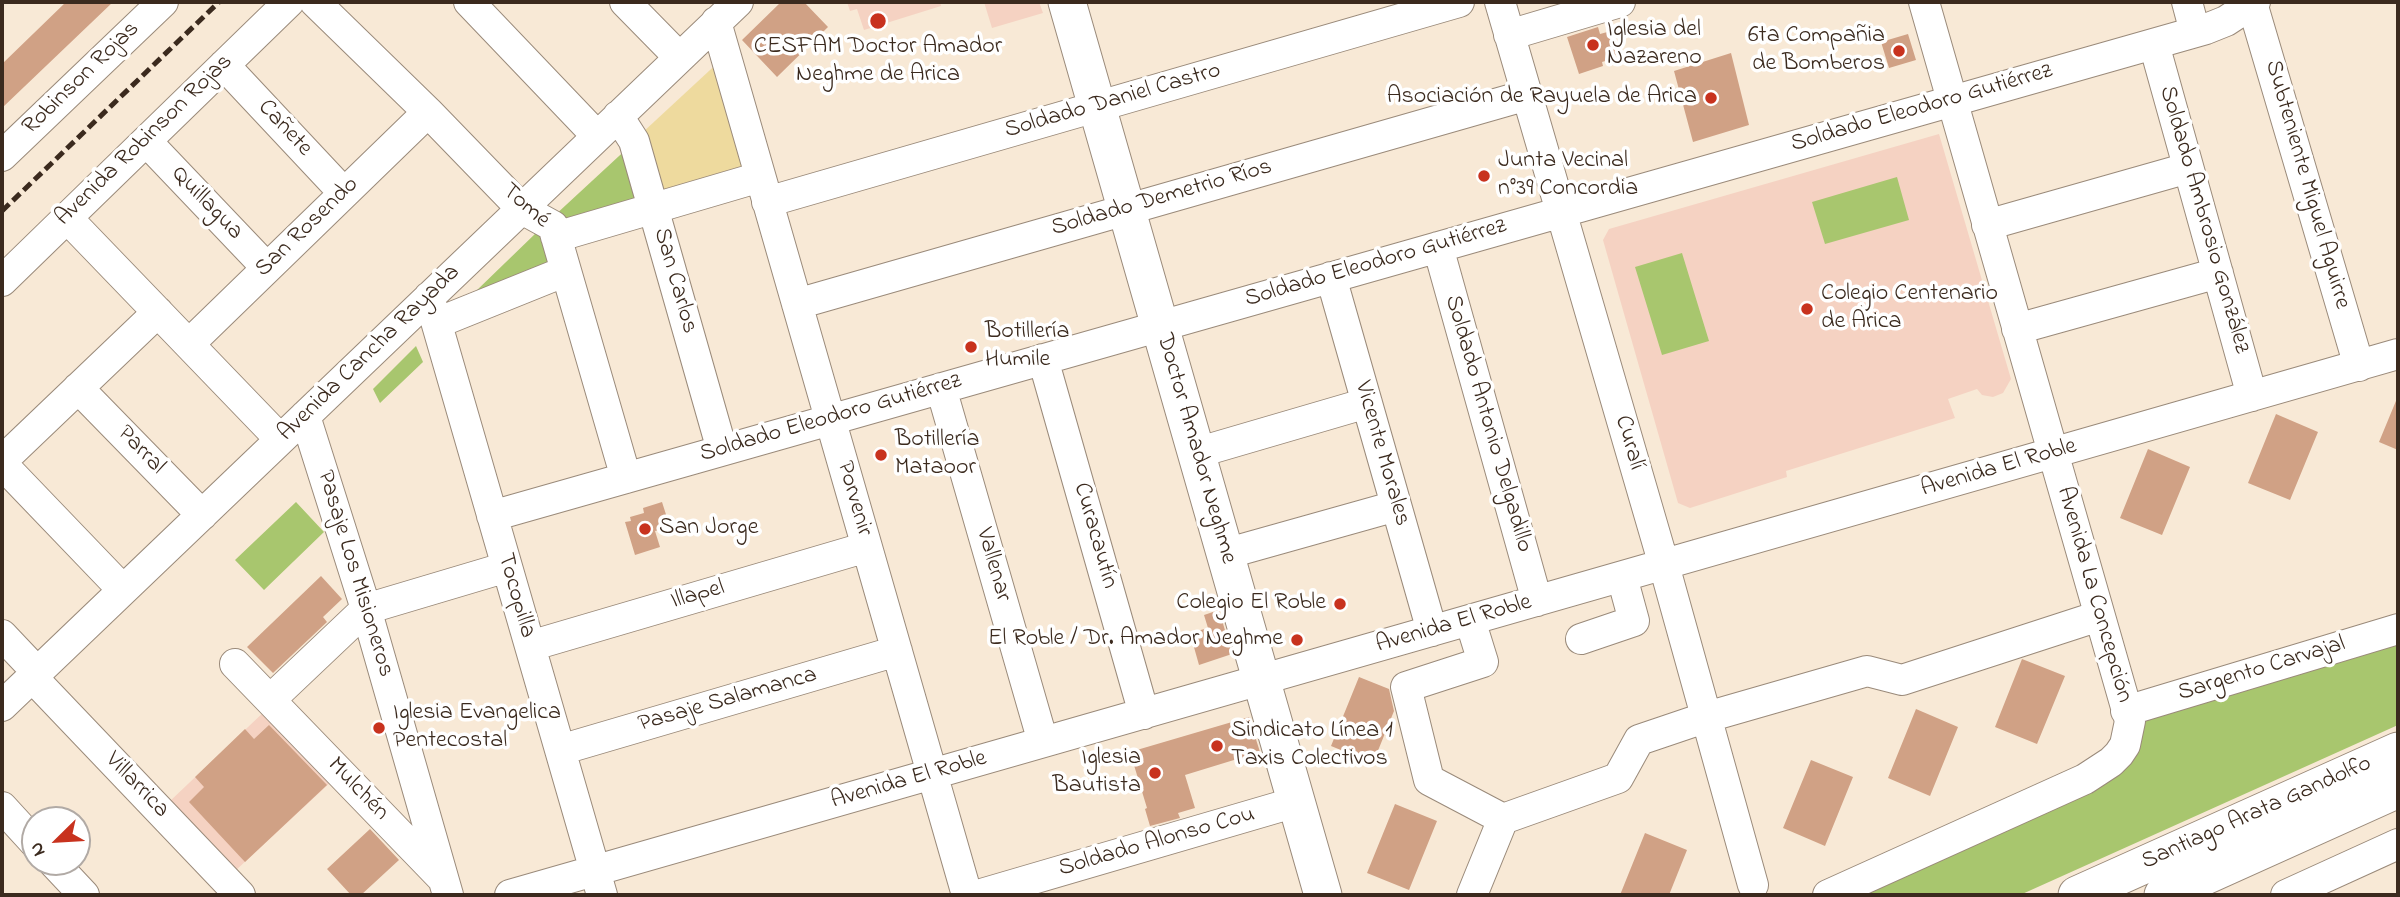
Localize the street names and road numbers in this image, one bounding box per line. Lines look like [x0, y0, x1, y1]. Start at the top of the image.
street label: Robinson Rojas [17, 16, 147, 142]
street label: Avenida Robinson Rojas [50, 49, 240, 233]
street label: Soldado Daniel Castro [1002, 57, 1224, 147]
street label: Subteniente Miguel Aguirre [2257, 57, 2355, 313]
street label: Soldado Eleodoro Gutiérrez [1788, 58, 2056, 160]
street label: Soldado Ambrosio González [2151, 83, 2255, 357]
street label: Cañete [250, 94, 318, 164]
street label: Soldado Demetrio Ríos [1048, 154, 1276, 244]
street label: Quillagua [164, 161, 248, 247]
street label: San Rosendo [250, 172, 366, 284]
street label: Tomé [495, 178, 555, 236]
street label: Soldado Eleodoro Gutiérrez [1242, 213, 1510, 315]
street label: San Carlos [645, 225, 703, 337]
street label: Avenida Cancha Rayada [273, 260, 467, 448]
street label: Soldado Antonio Delgadillo [1437, 292, 1537, 556]
street label: Doctor Amador Neghme [1148, 331, 1242, 567]
street label: Soldado Eleodoro Gutiérrez [697, 368, 965, 470]
street label: Vicente Morales [1347, 378, 1415, 530]
street label: Curalí [1606, 412, 1650, 474]
street label: Parral [110, 420, 170, 482]
street label: Avenida El Roble [1918, 433, 2080, 505]
street label: Porvenir [829, 458, 877, 540]
street label: Pasaje Los Misioneros [309, 467, 399, 681]
street label: Curacautín [1065, 480, 1123, 592]
street label: Avenida La Concepción [2048, 484, 2138, 706]
street label: Vallenar [968, 525, 1016, 605]
street label: Tocopilla [489, 550, 541, 642]
street label: Illapel [668, 575, 728, 617]
street label: Avenida El Roble [1373, 589, 1535, 661]
street label: Sargento Carvajal [2175, 631, 2349, 709]
street label: Pasaje Salamanca [635, 662, 821, 740]
street label: Avenida El Roble [828, 745, 990, 817]
street label: Villarrica [98, 747, 174, 825]
street label: Santiago Arata Gandolfo [2138, 750, 2376, 878]
street label: Mulchén [320, 752, 394, 828]
street label: Soldado Alonso Cou [1056, 801, 1258, 885]

